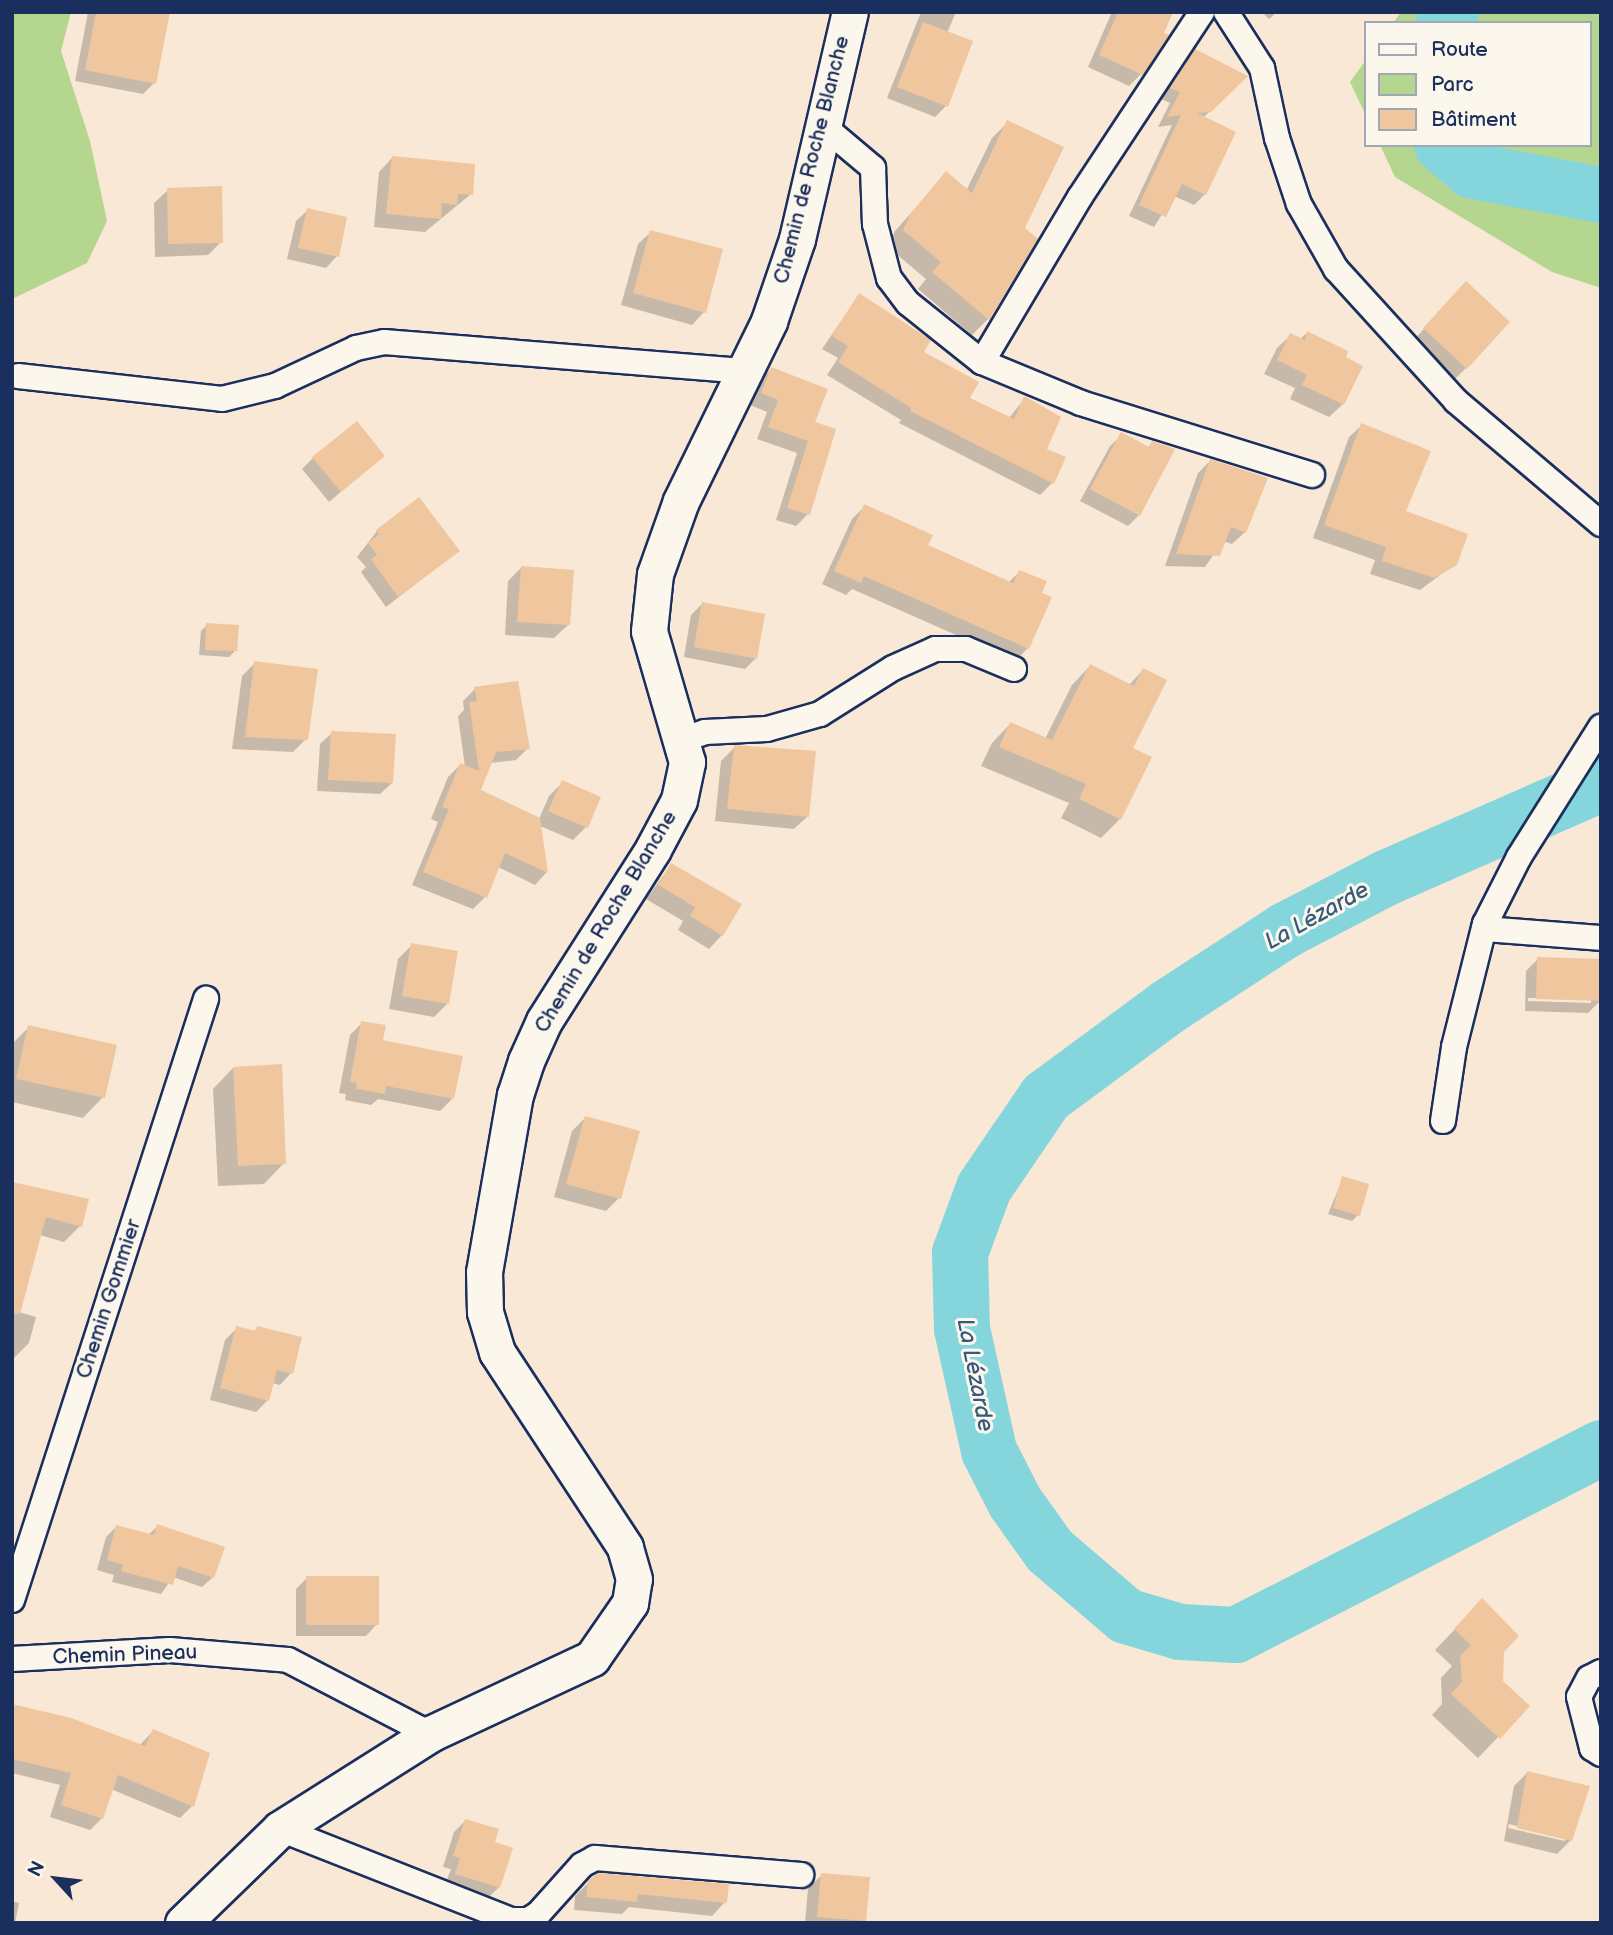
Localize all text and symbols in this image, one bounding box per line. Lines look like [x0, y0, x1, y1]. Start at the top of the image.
legend [1364, 21, 1592, 147]
street label: Chemin de Roche Blanche [769, 33, 855, 287]
text: Route [1431, 37, 1488, 62]
text: Parc [1431, 72, 1474, 97]
text: Bâtiment [1431, 107, 1517, 132]
street label: Chemin de Roche Blanche [530, 806, 682, 1038]
water label: La Lézarde [1260, 876, 1374, 956]
street label: Chemin Gommier [71, 1216, 147, 1382]
water label: La Lézarde [951, 1316, 999, 1434]
street label: Chemin Pineau [52, 1640, 198, 1670]
north arrow [21, 1844, 91, 1914]
text: N [23, 1858, 50, 1881]

